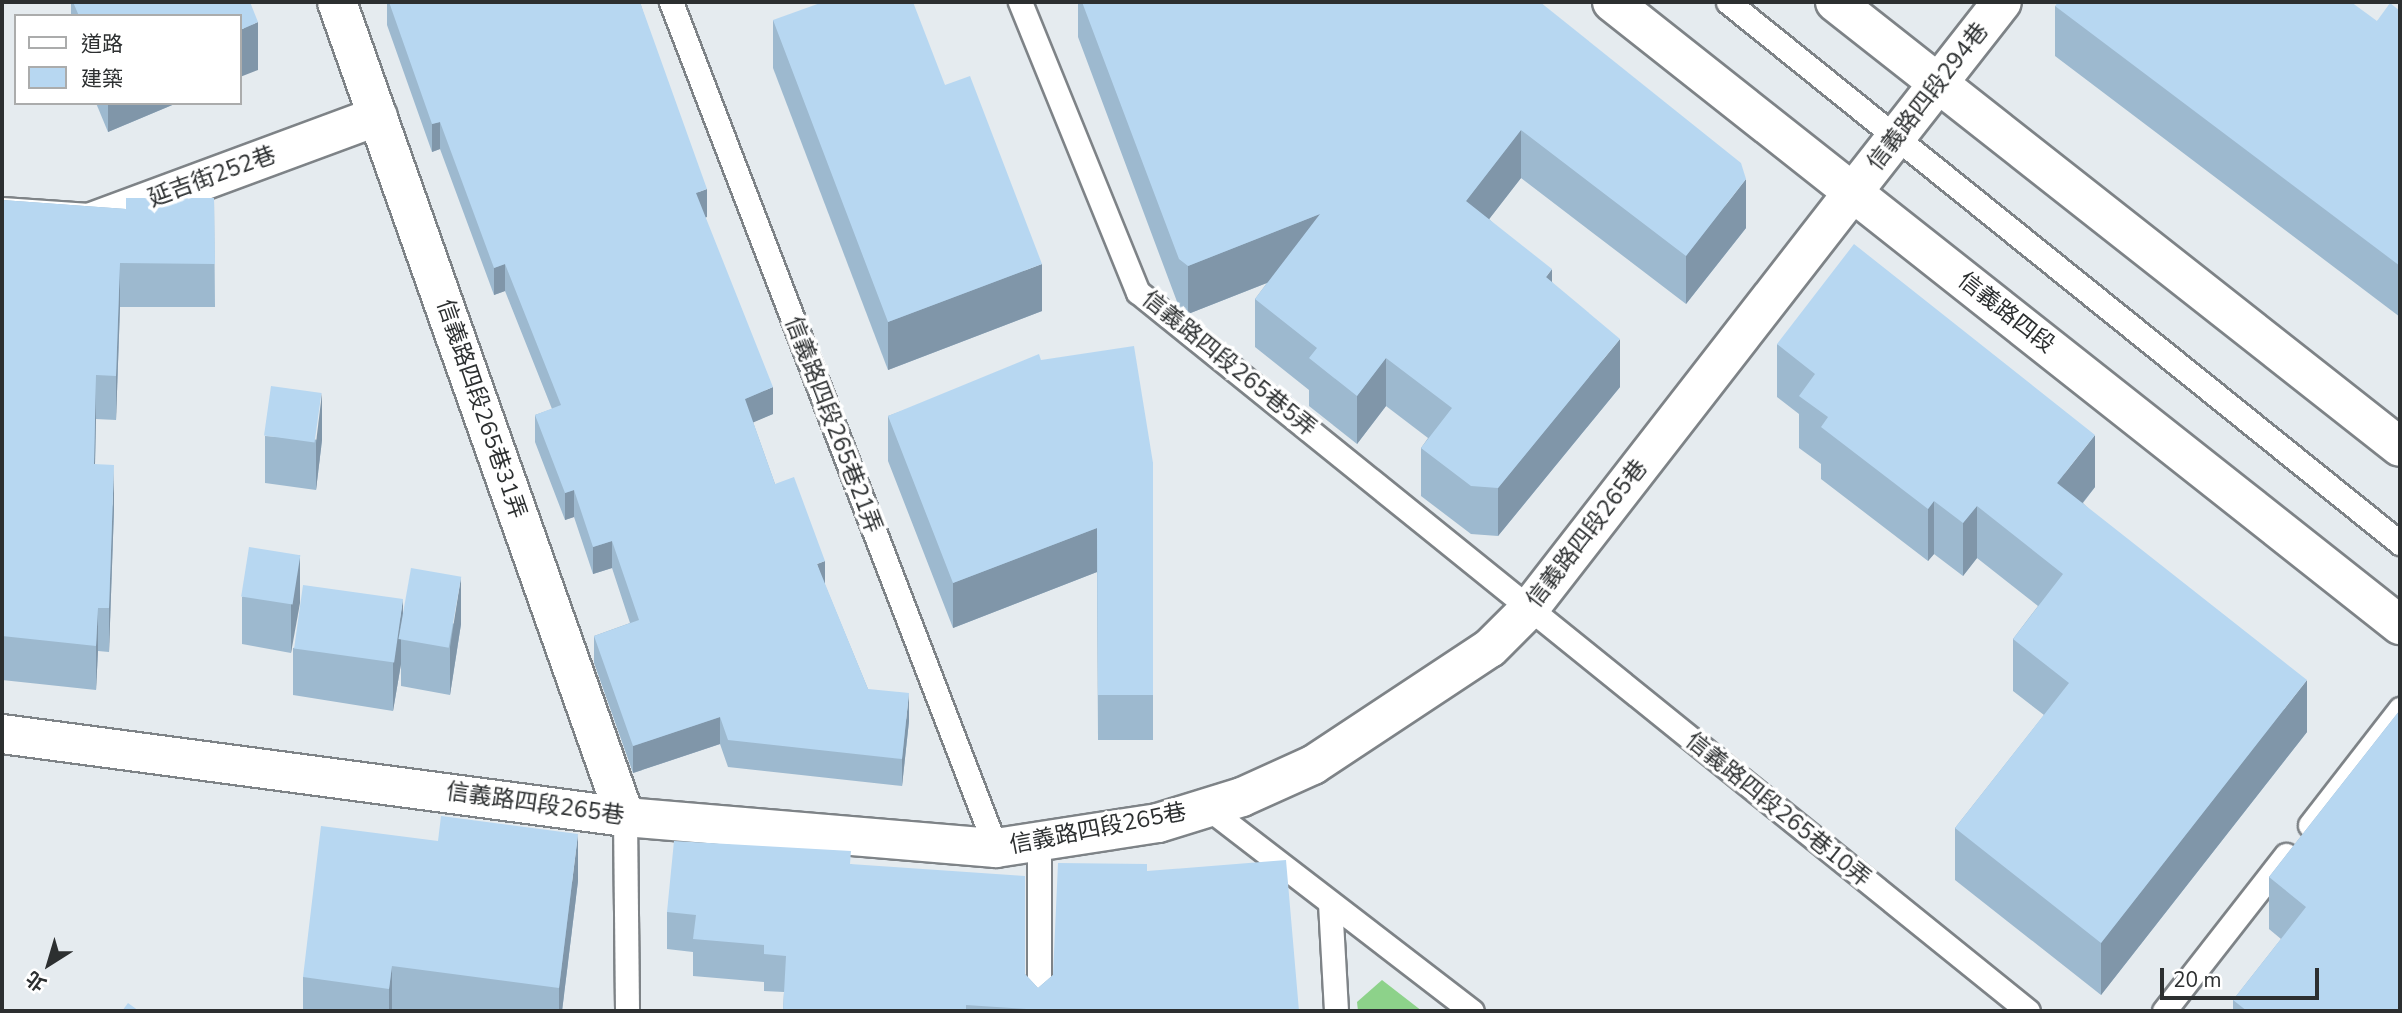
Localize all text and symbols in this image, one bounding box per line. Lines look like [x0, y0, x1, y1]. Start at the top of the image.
legend [14, 14, 242, 105]
street label: 信義路四段294巷 [1862, 18, 1994, 176]
text: 道路 [81, 30, 123, 58]
text: 建築 [81, 65, 123, 93]
street label: 延吉街252巷 [145, 141, 279, 213]
street label: 信義路四段 [1952, 267, 2060, 359]
street label: 信義路四段265巷5弄 [1136, 285, 1322, 443]
street label: 信義路四段265巷31弄 [431, 296, 531, 522]
street label: 信義路四段265巷21弄 [779, 313, 887, 537]
street label: 信義路四段265巷 [1521, 455, 1653, 613]
street label: 信義路四段265巷10弄 [1680, 727, 1876, 893]
street label: 信義路四段265巷 [444, 778, 626, 830]
street label: 信義路四段265巷 [1007, 798, 1189, 860]
north arrow [14, 929, 84, 999]
scale bar [2164, 954, 2323, 998]
text: 北 [21, 965, 52, 997]
text: 20 m [2173, 966, 2222, 994]

